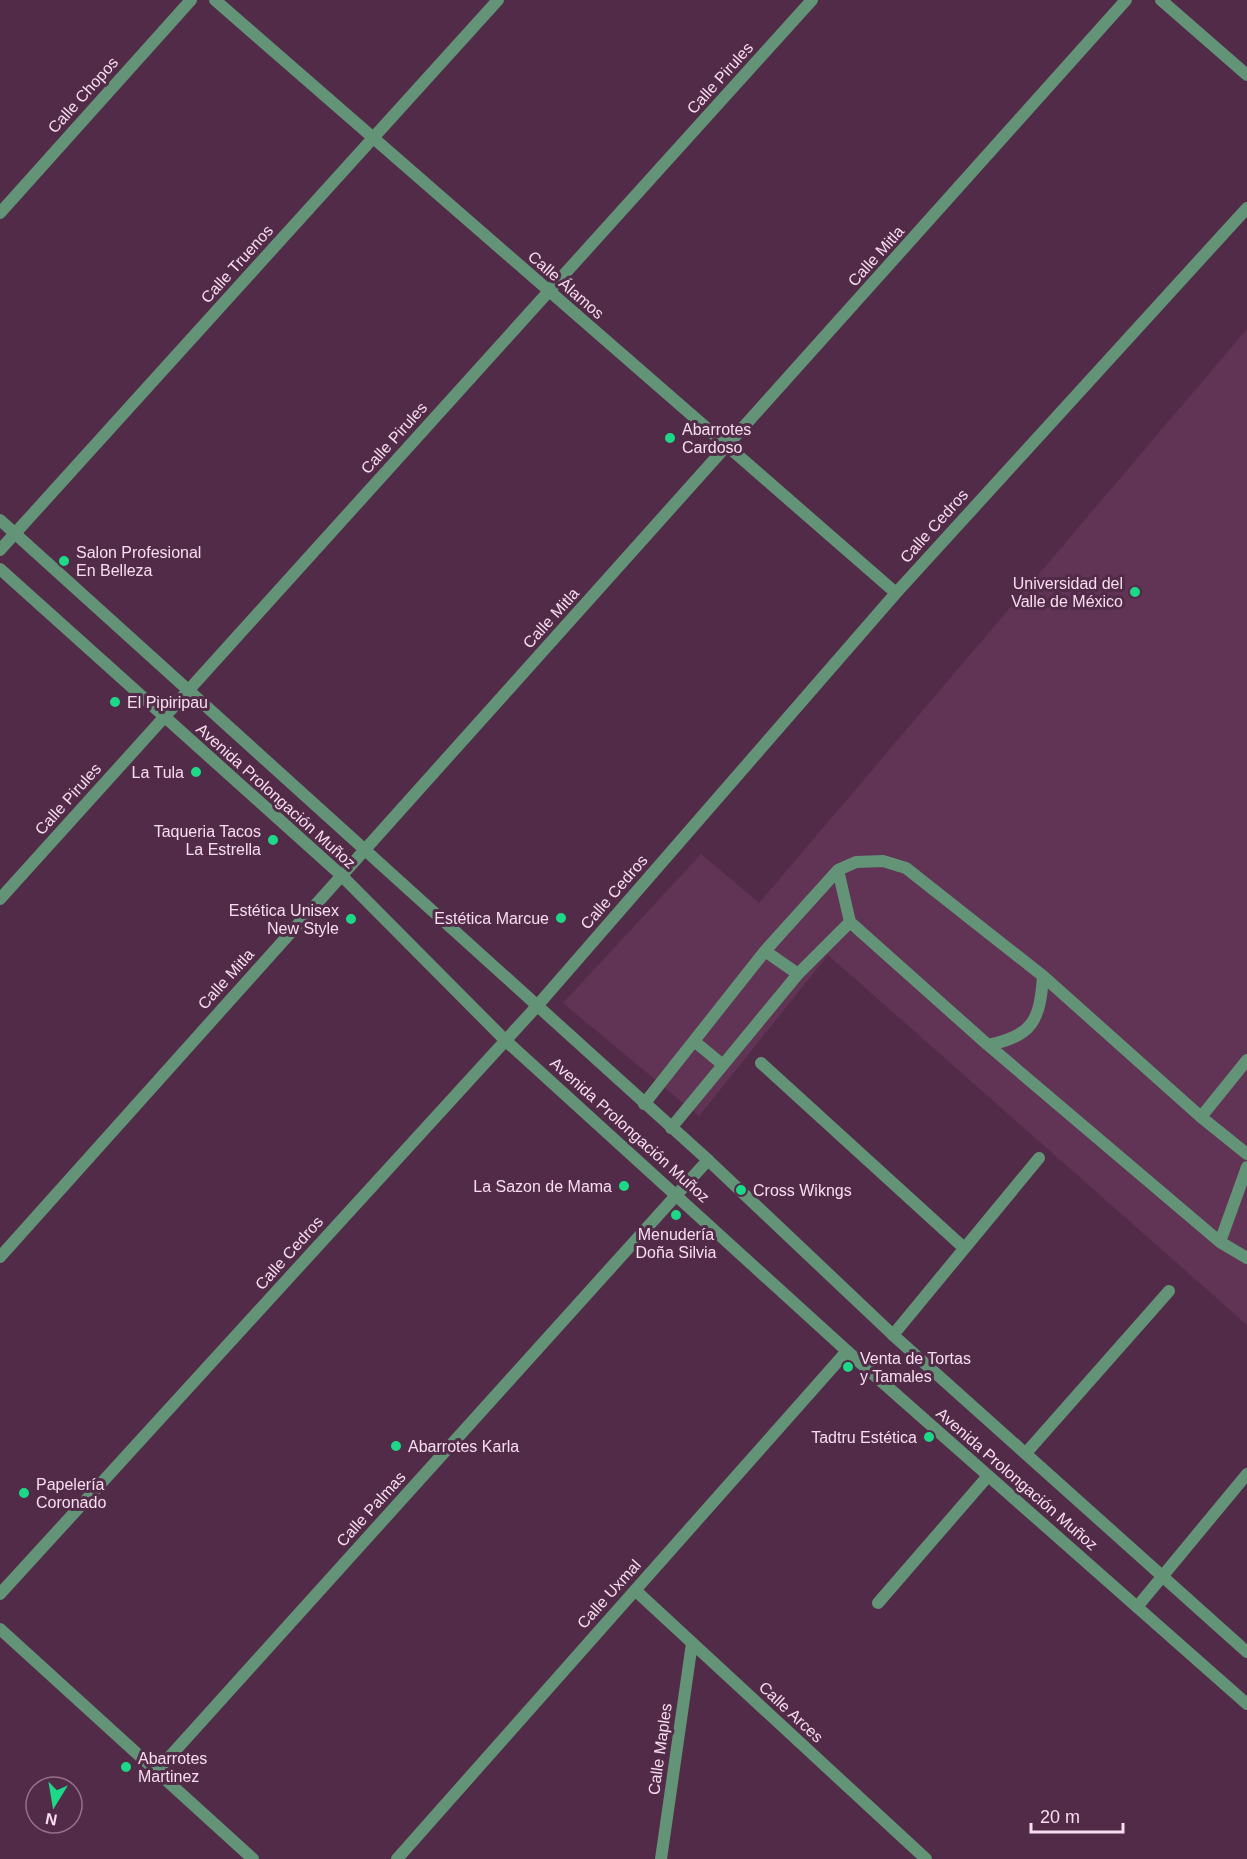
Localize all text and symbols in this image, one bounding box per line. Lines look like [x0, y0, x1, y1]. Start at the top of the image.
street label: Calle Pirules [684, 39, 756, 117]
street label: Calle Chopos [45, 54, 121, 136]
street label: Calle Truenos [198, 222, 276, 306]
street label: Calle Mitla [845, 222, 907, 289]
street label: Calle Álamos [525, 247, 608, 322]
street label: Calle Pirules [358, 399, 430, 477]
place label: Abarrotes Cardoso [682, 421, 751, 456]
marker: Abarrotes Cardoso [663, 431, 677, 445]
street label: Calle Cedros [897, 486, 971, 566]
place label: Salon Profesional En Belleza [76, 544, 201, 579]
marker: Salon Profesional En Belleza [57, 554, 71, 568]
place label: Universidad del Valle de México [1011, 575, 1123, 610]
street label: Calle Mitla [520, 584, 582, 651]
marker: Universidad del Valle de México [1128, 585, 1142, 599]
place label: El Pipiripau [127, 694, 208, 711]
marker: El Pipiripau [108, 695, 122, 709]
street label: Avenida Prolongación Muñoz [193, 720, 359, 872]
street label: Calle Pirules [32, 760, 104, 838]
place label: La Tula [132, 764, 184, 781]
marker: La Tula [189, 765, 203, 779]
place label: Taqueria Tacos La Estrella [154, 823, 261, 858]
marker: Taqueria Tacos La Estrella [266, 833, 280, 847]
street label: Calle Cedros [577, 852, 651, 932]
place label: Estética Unisex New Style [229, 902, 339, 937]
place label: Estética Marcue [434, 910, 549, 927]
marker: Estética Marcue [554, 911, 568, 925]
marker: Estética Unisex New Style [344, 912, 358, 926]
street label: Calle Mitla [195, 945, 257, 1012]
street label: Avenida Prolongación Muñoz [547, 1054, 713, 1206]
place label: La Sazon de Mama [473, 1178, 612, 1195]
marker: La Sazon de Mama [617, 1179, 631, 1193]
place label: Cross Wikngs [753, 1182, 852, 1199]
marker: Cross Wikngs [734, 1183, 748, 1197]
marker: Menudería Doña Silvia [669, 1208, 683, 1222]
street label: Calle Cedros [252, 1213, 326, 1293]
place label: Menudería Doña Silvia [636, 1226, 717, 1261]
place label: Venta de Tortas y Tamales [860, 1350, 971, 1385]
marker: Venta de Tortas y Tamales [841, 1360, 855, 1374]
street label: Avenida Prolongación Muñoz [933, 1404, 1101, 1554]
place label: Tadtru Estética [811, 1429, 917, 1446]
marker: Tadtru Estética [922, 1430, 936, 1444]
place label: Abarrotes Karla [408, 1438, 519, 1455]
marker: Abarrotes Karla [389, 1439, 403, 1453]
street label: Calle Palmas [333, 1468, 409, 1550]
place label: Papelería Coronado [36, 1476, 106, 1511]
marker: Papelería Coronado [17, 1486, 31, 1500]
street label: Calle Uxmal [574, 1556, 644, 1632]
street label: Calle Arces [756, 1678, 826, 1746]
street label: Calle Maples [645, 1702, 675, 1796]
place label: Abarrotes Martinez [138, 1750, 207, 1785]
marker: Abarrotes Martinez [119, 1760, 133, 1774]
north arrow [24, 1775, 84, 1835]
scale bar [1031, 1796, 1122, 1834]
text: 20 m [1040, 1807, 1080, 1827]
text: N [44, 1810, 59, 1829]

